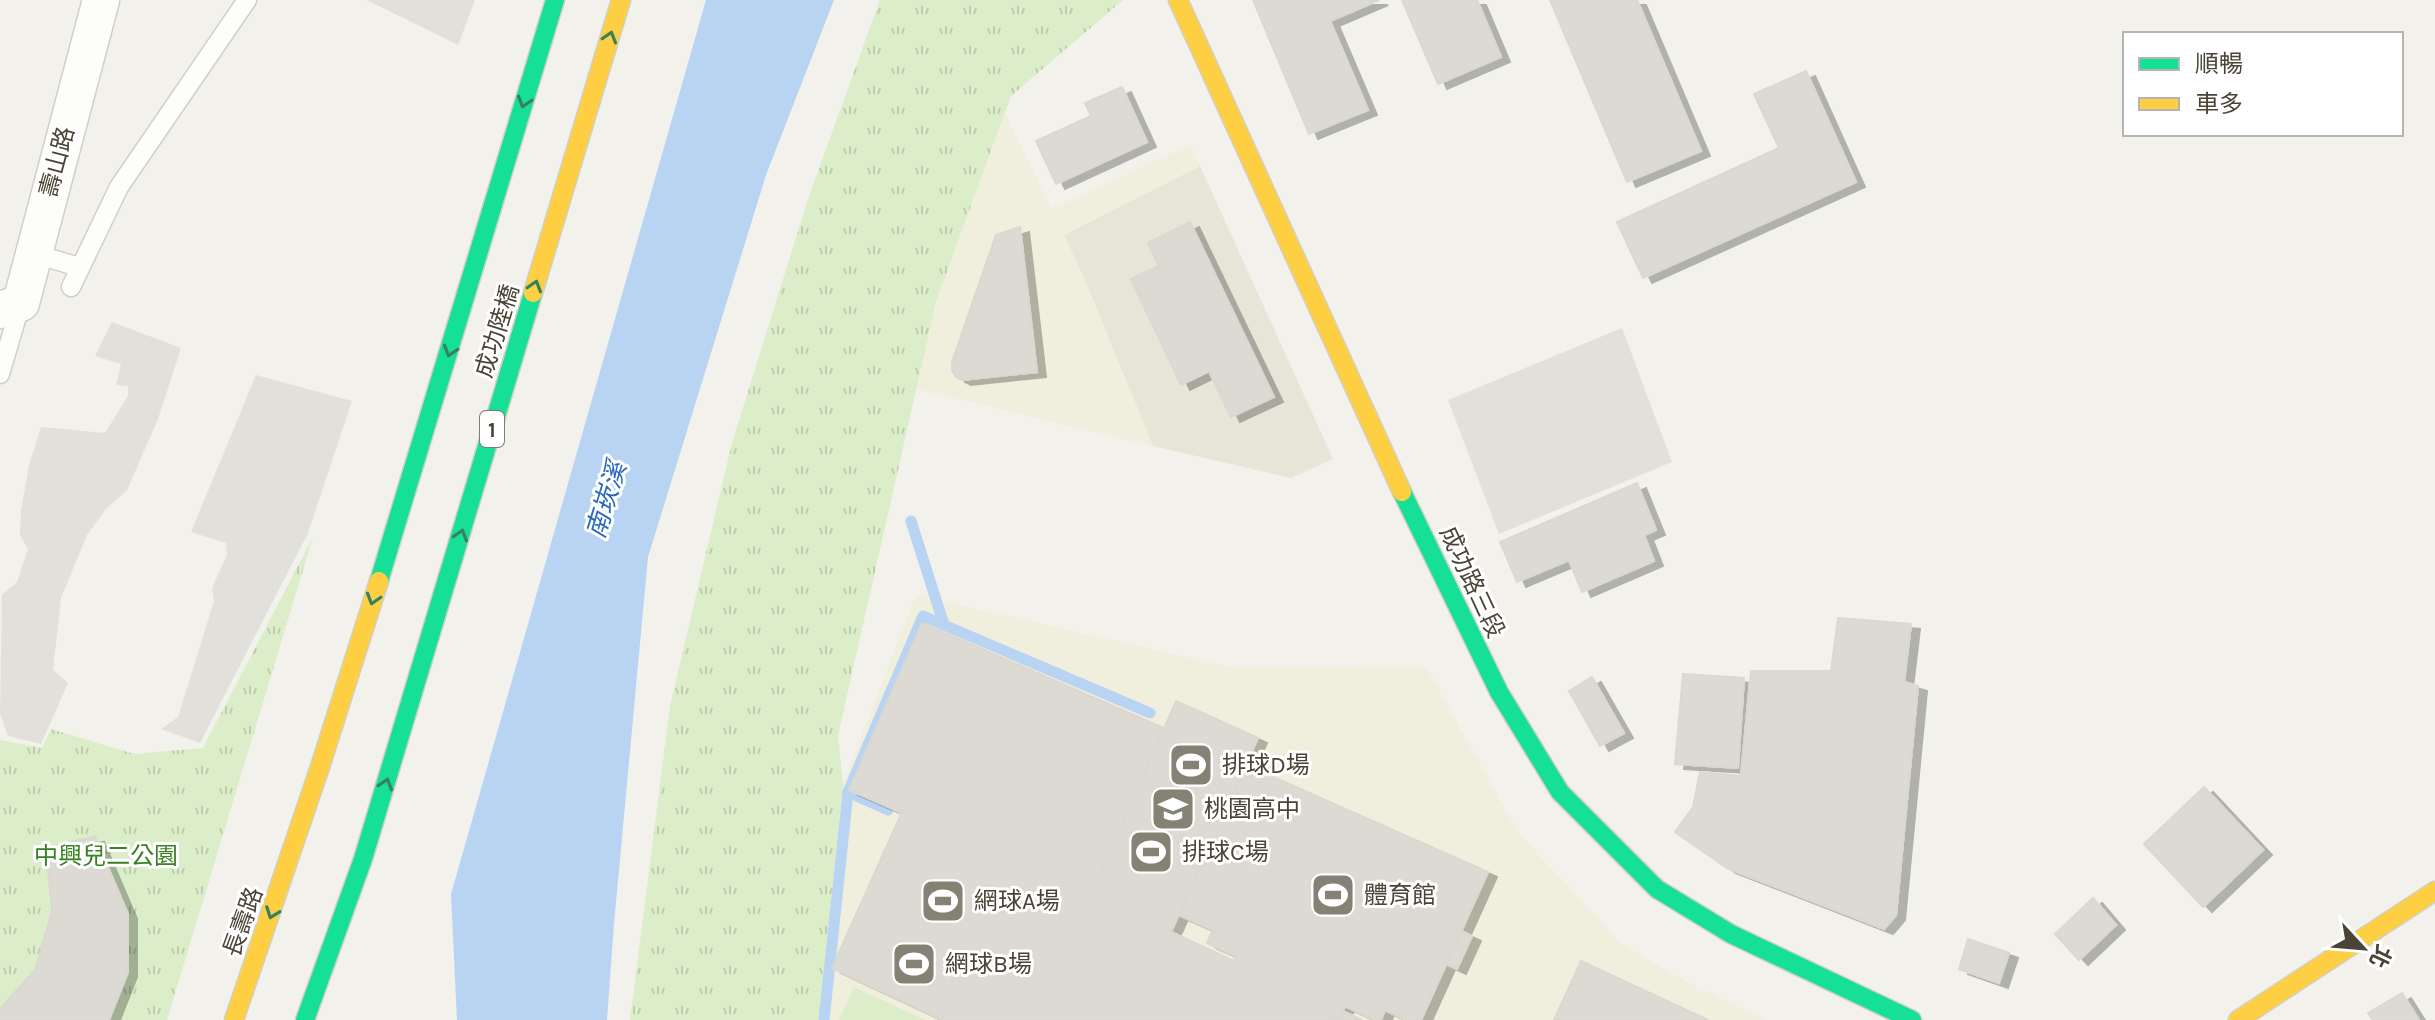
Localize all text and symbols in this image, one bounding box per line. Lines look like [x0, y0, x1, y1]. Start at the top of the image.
one-way arrow [601, 31, 617, 44]
legend [2123, 32, 2403, 136]
text: 順暢 [2195, 50, 2243, 78]
text: 車多 [2195, 90, 2243, 118]
one-way arrow [517, 94, 533, 108]
street label: 壽山路 [34, 124, 80, 200]
one-way arrow [526, 280, 542, 293]
street label: 成功陸橋 [470, 281, 524, 381]
one-way arrow [443, 343, 459, 357]
road number: 1 [480, 411, 504, 447]
water label: 南崁溪 [580, 455, 634, 542]
street label: 成功路三段 [1434, 522, 1510, 642]
one-way arrow [452, 529, 468, 542]
one-way arrow [366, 592, 382, 605]
sports icon: 排球D場 [1167, 741, 1215, 789]
place label: 排球D場 [1222, 751, 1310, 779]
one-way arrow [377, 778, 393, 791]
school or university icon: 桃園高中 [1149, 785, 1197, 833]
place label: 桃園高中 [1204, 795, 1300, 823]
sports icon: 排球C場 [1127, 828, 1175, 876]
place label: 排球C場 [1182, 838, 1269, 866]
park label: 中興兒二公園 [34, 842, 178, 870]
sports icon: 體育館 [1309, 871, 1357, 919]
sports icon: 網球A場 [919, 877, 967, 925]
place label: 體育館 [1364, 881, 1436, 909]
street label: 長壽路 [218, 883, 268, 961]
place label: 網球A場 [974, 887, 1060, 915]
one-way arrow [265, 905, 282, 919]
north arrow [2323, 908, 2403, 988]
sports icon: 網球B場 [890, 940, 938, 988]
text: 北 [2364, 941, 2397, 972]
place label: 網球B場 [945, 950, 1032, 978]

